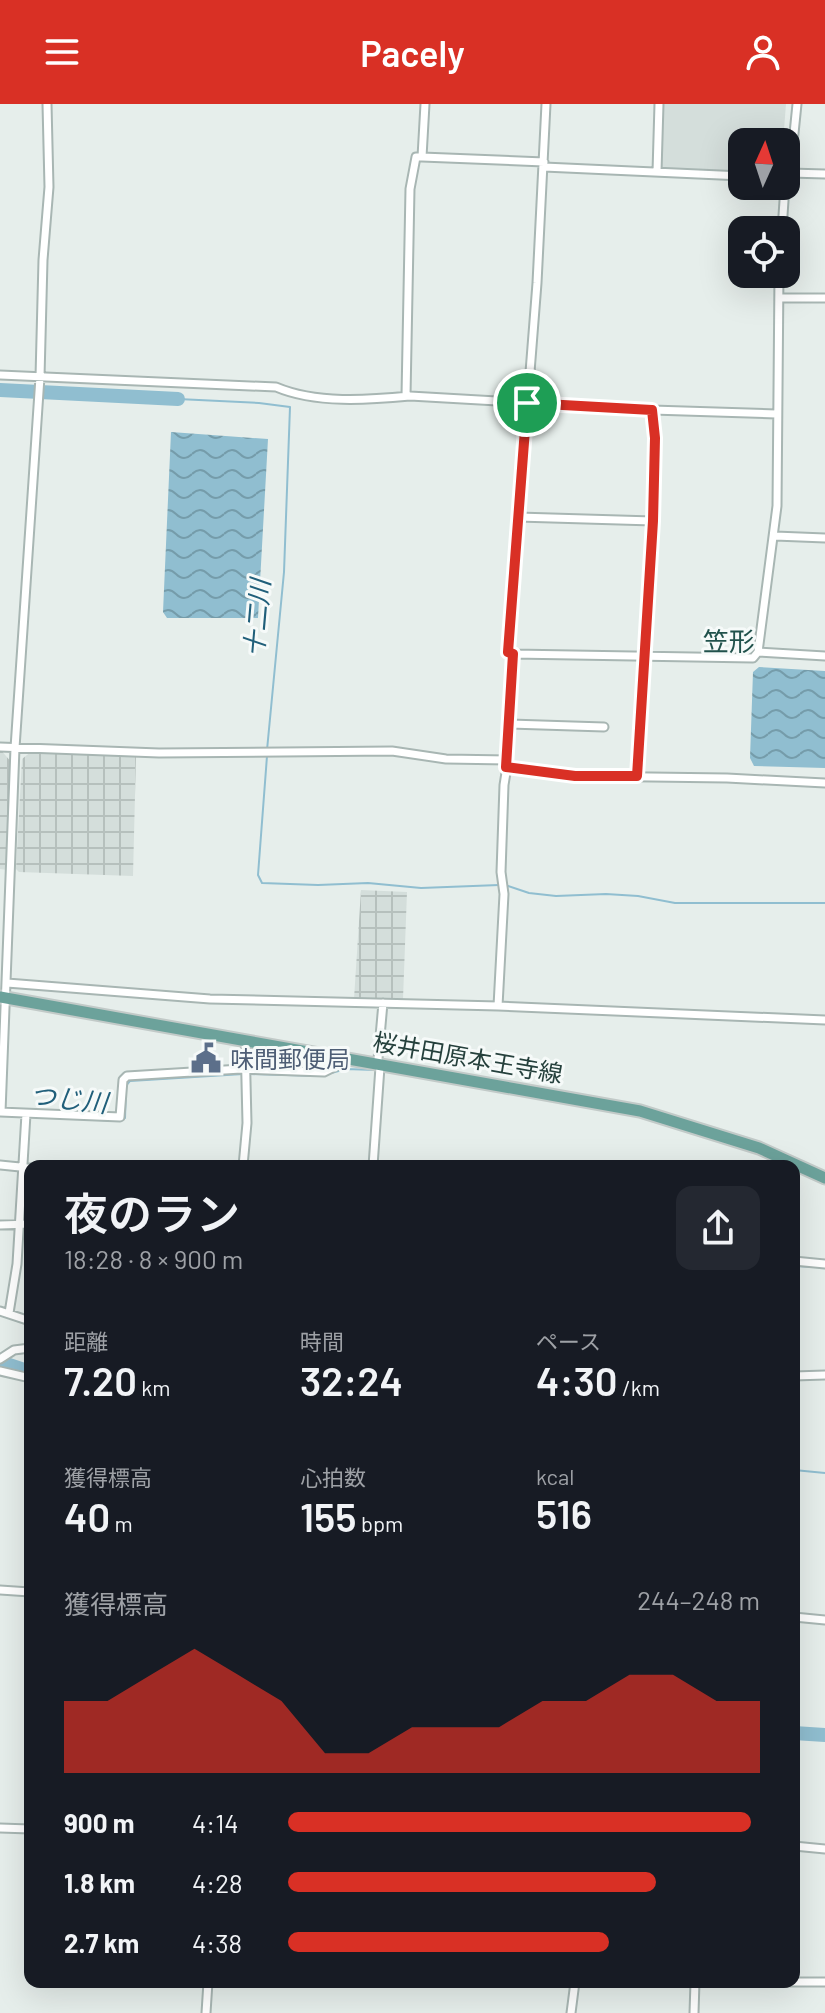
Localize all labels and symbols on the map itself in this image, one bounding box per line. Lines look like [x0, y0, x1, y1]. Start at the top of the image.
north arrow [728, 128, 800, 200]
pin [493, 369, 561, 437]
water label: 十二川 [237, 575, 275, 658]
district label: 笠形 [703, 625, 755, 656]
street label: 桜井田原本王寺線 [371, 1026, 565, 1088]
public building icon: 味間郵便局 [189, 1041, 223, 1075]
place label: 味間郵便局 [230, 1044, 350, 1073]
water label: つじ川 [29, 1079, 112, 1118]

